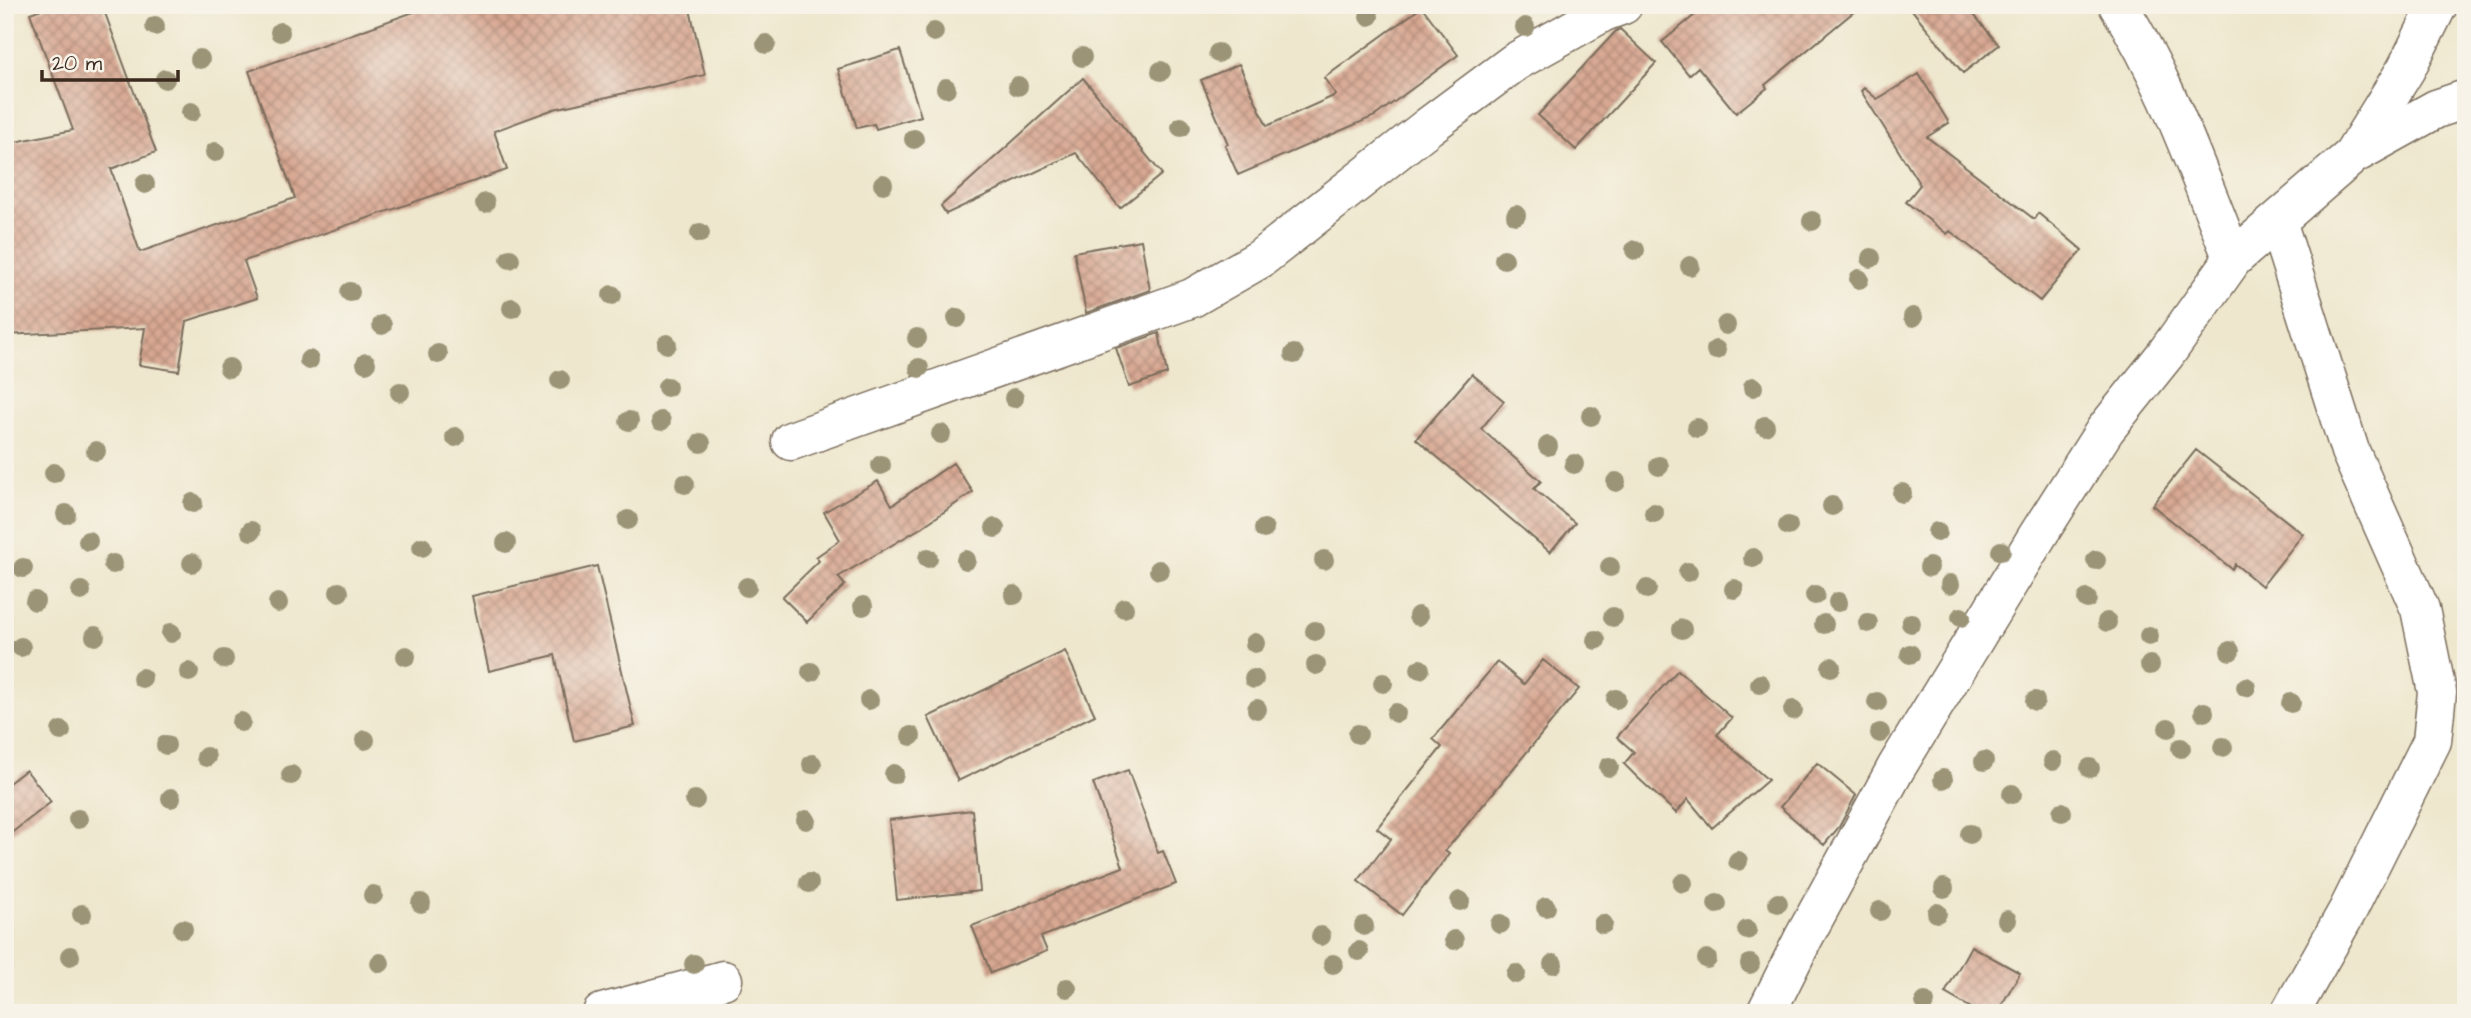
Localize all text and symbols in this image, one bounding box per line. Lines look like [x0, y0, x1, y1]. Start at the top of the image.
scale bar [42, 38, 178, 82]
text: 20 m [52, 49, 103, 78]

